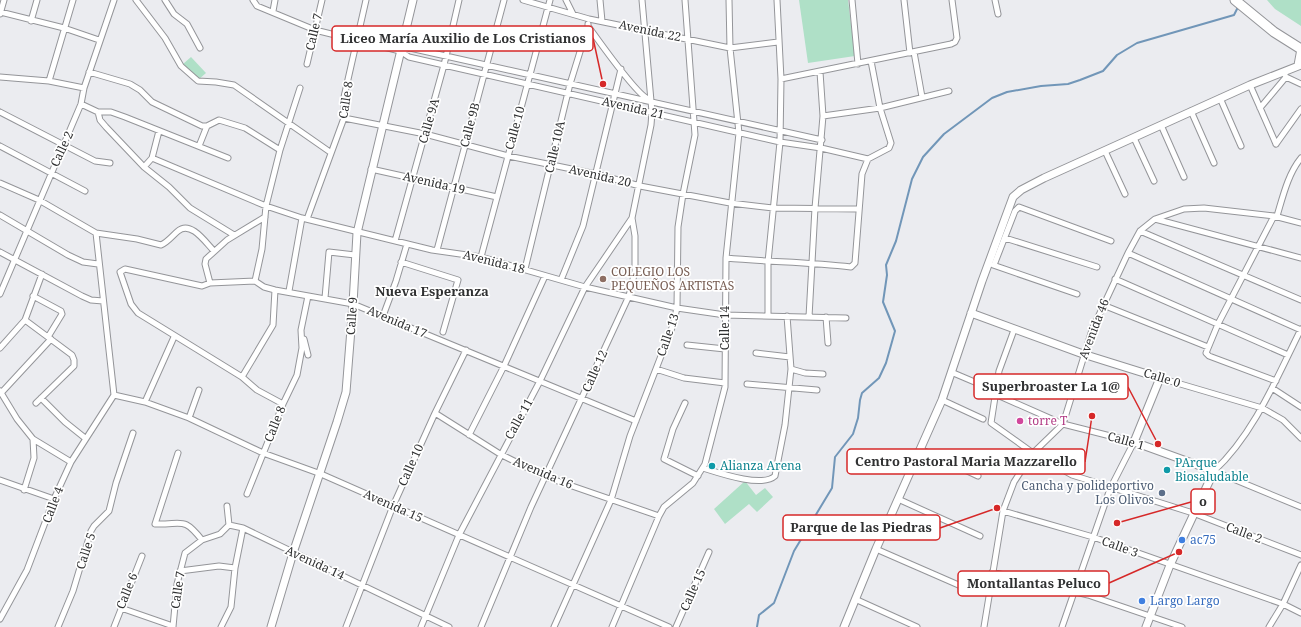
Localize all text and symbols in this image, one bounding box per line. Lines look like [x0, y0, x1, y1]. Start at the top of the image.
street label: Calle 7 [301, 11, 326, 52]
street label: Avenida 22 [617, 16, 683, 45]
callout: Liceo María Auxilio de Los Cristianos [332, 26, 593, 51]
text: Liceo María Auxilio de Los Cristianos [340, 29, 586, 47]
street label: Calle 8 [334, 80, 357, 120]
street label: Avenida 21 [600, 92, 666, 123]
street label: Calle 9A [414, 96, 443, 145]
street label: Calle 9B [455, 100, 484, 149]
street label: Calle 10 [501, 104, 529, 152]
street label: Calle 10A [540, 119, 569, 175]
street label: Calle 2 [46, 128, 77, 170]
street label: Avenida 20 [567, 160, 633, 191]
street label: Avenida 19 [401, 167, 467, 198]
street label: Avenida 18 [461, 246, 527, 277]
place label: COLEGIO LOS PEQUEÑOS ARTISTAS [611, 263, 734, 294]
marker: COLEGIO LOS PEQUEÑOS ARTISTAS [598, 274, 608, 284]
district label: Nueva Esperanza [375, 282, 489, 300]
street label: Avenida 46 [1074, 296, 1113, 361]
street label: Calle 9 [342, 297, 361, 335]
street label: Avenida 17 [365, 301, 430, 342]
street label: Calle 14 [716, 305, 733, 350]
street label: Calle 13 [652, 311, 683, 359]
street label: Calle 12 [578, 347, 611, 395]
street label: Calle 0 [1142, 364, 1183, 391]
callout: Superbroaster La 1@ [974, 374, 1128, 399]
text: Superbroaster La 1@ [982, 377, 1120, 395]
street label: Calle 11 [500, 395, 537, 442]
street label: Calle 8 [260, 403, 290, 445]
place label: torre T [1028, 412, 1068, 429]
marker: torre T [1015, 416, 1025, 426]
street label: Calle 1 [1106, 427, 1147, 454]
street label: Calle 10 [394, 441, 427, 489]
callout: Centro Pastoral Maria Mazzarello [847, 449, 1085, 474]
street label: Avenida 16 [511, 452, 576, 493]
text: Centro Pastoral Maria Mazzarello [855, 452, 1077, 470]
place label: PArque Biosaludable [1175, 454, 1249, 485]
place label: Alianza Arena [720, 457, 802, 474]
marker: Alianza Arena [707, 461, 717, 471]
marker: PArque Biosaludable [1162, 465, 1172, 475]
place label: Cancha y polideportivo Los Olivos [1021, 477, 1154, 508]
street label: Calle 4 [38, 484, 67, 526]
street label: Avenida 15 [361, 485, 426, 526]
marker: Cancha y polideportivo Los Olivos [1157, 488, 1167, 498]
callout: o [1191, 489, 1215, 514]
text: o [1199, 492, 1207, 510]
callout: Parque de las Piedras [783, 515, 940, 540]
text: Parque de las Piedras [790, 518, 932, 536]
street label: Calle 2 [1223, 518, 1265, 547]
street label: Calle 5 [72, 530, 99, 571]
place label: ac75 [1190, 531, 1216, 548]
street label: Calle 3 [1099, 532, 1141, 561]
marker: ac75 [1177, 535, 1187, 545]
street label: Avenida 14 [283, 541, 348, 584]
street label: Calle 15 [676, 566, 709, 614]
street label: Calle 6 [112, 570, 142, 612]
street label: Calle 7 [166, 570, 189, 610]
callout: Montallantas Peluco [958, 571, 1109, 596]
text: Montallantas Peluco [967, 574, 1101, 592]
place label: Largo Largo [1150, 592, 1220, 609]
marker: Largo Largo [1137, 596, 1147, 606]

